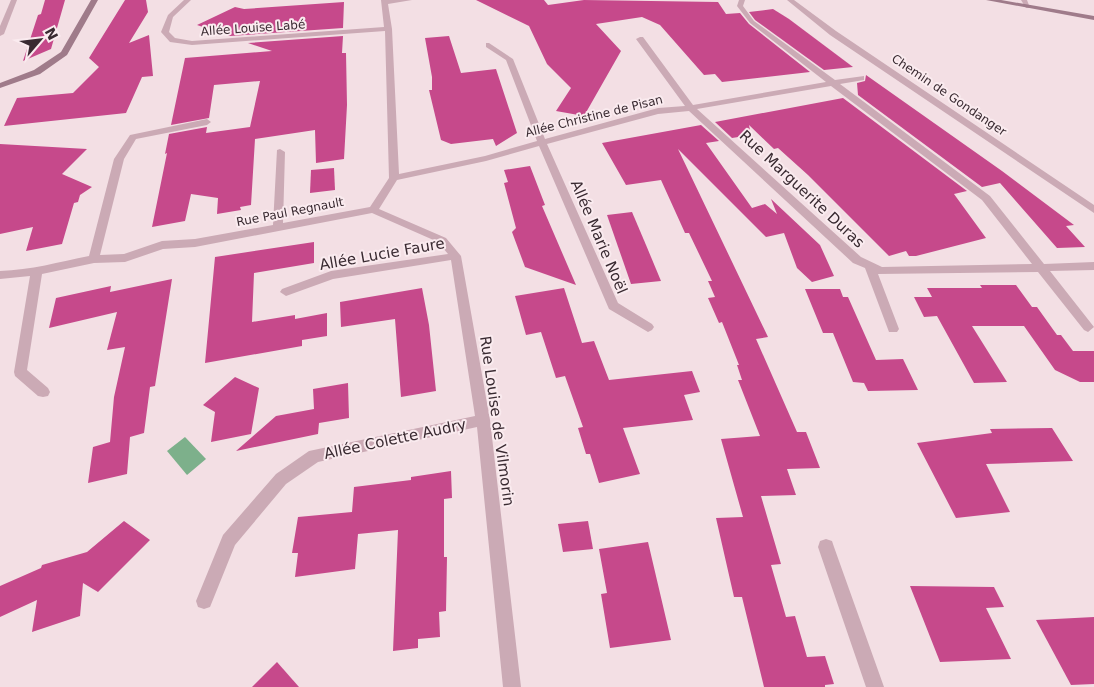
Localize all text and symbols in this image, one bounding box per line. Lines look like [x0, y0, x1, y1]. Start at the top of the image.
north arrow [15, 15, 65, 65]
street label: Allée Louise Labé [200, 17, 306, 39]
text: N [42, 25, 61, 43]
street label: Chemin de Gondanger [889, 51, 1009, 139]
street label: Allée Christine de Pisan [524, 92, 664, 140]
street label: Rue Marguerite Duras [736, 126, 868, 252]
street label: Allée Marie Noël [567, 177, 631, 297]
street label: Rue Paul Regnault [235, 195, 345, 229]
street label: Allée Lucie Faure [318, 234, 446, 274]
street label: Rue Louise de Vilmorin [476, 335, 518, 507]
street label: Allée Colette Audry [322, 415, 468, 463]

